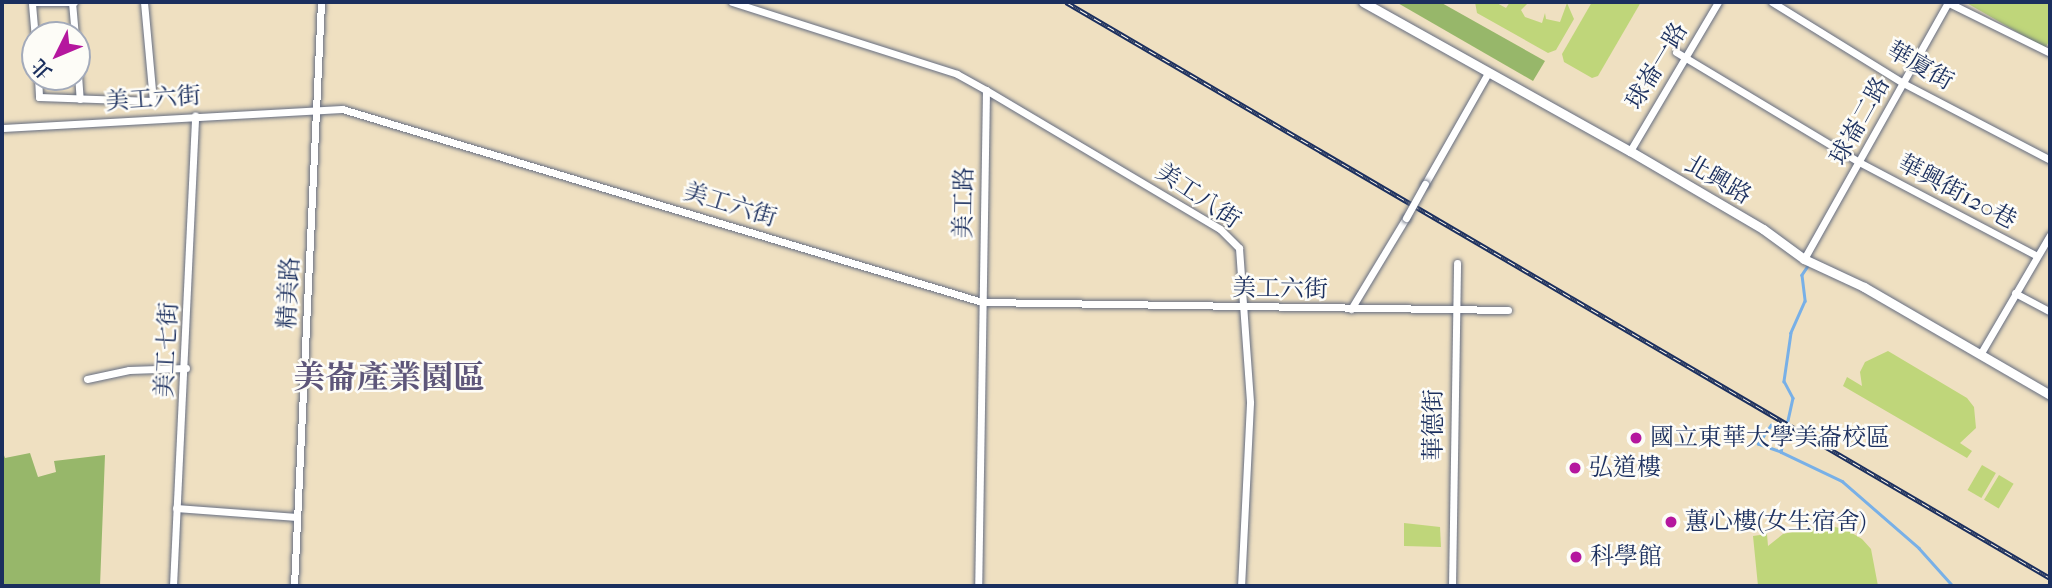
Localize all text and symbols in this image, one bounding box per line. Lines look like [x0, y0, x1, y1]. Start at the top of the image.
street label: 球崙一路 [1620, 17, 1694, 115]
north arrow [21, 21, 91, 91]
street label: 華廈街 [1882, 36, 1958, 96]
text: 北 [28, 55, 57, 83]
street label: 球崙二路 [1824, 72, 1896, 170]
street label: 美工六街 [104, 81, 202, 117]
street label: 華興街120巷 [1893, 149, 2021, 235]
street label: 北興路 [1680, 150, 1756, 210]
street label: 美工八街 [1150, 157, 1246, 235]
street label: 美工路 [949, 167, 979, 239]
street label: 美工六街 [680, 177, 780, 233]
street label: 精美路 [273, 256, 305, 330]
street label: 美工六街 [1232, 274, 1328, 304]
street label: 美工七街 [150, 301, 184, 399]
district label: 美崙產業園區 [293, 359, 485, 397]
street label: 華德街 [1420, 389, 1448, 461]
place label: 國立東華大學美崙校區 [1650, 424, 1890, 452]
marker: 國立東華大學美崙校區 [1628, 430, 1644, 446]
place label: 弘道樓 [1589, 454, 1661, 482]
marker: 弘道樓 [1567, 460, 1583, 476]
place label: 蕙心樓(女生宿舍) [1685, 508, 1866, 536]
marker: 蕙心樓(女生宿舍) [1663, 514, 1679, 530]
place label: 科學館 [1590, 543, 1662, 571]
marker: 科學館 [1568, 549, 1584, 565]

